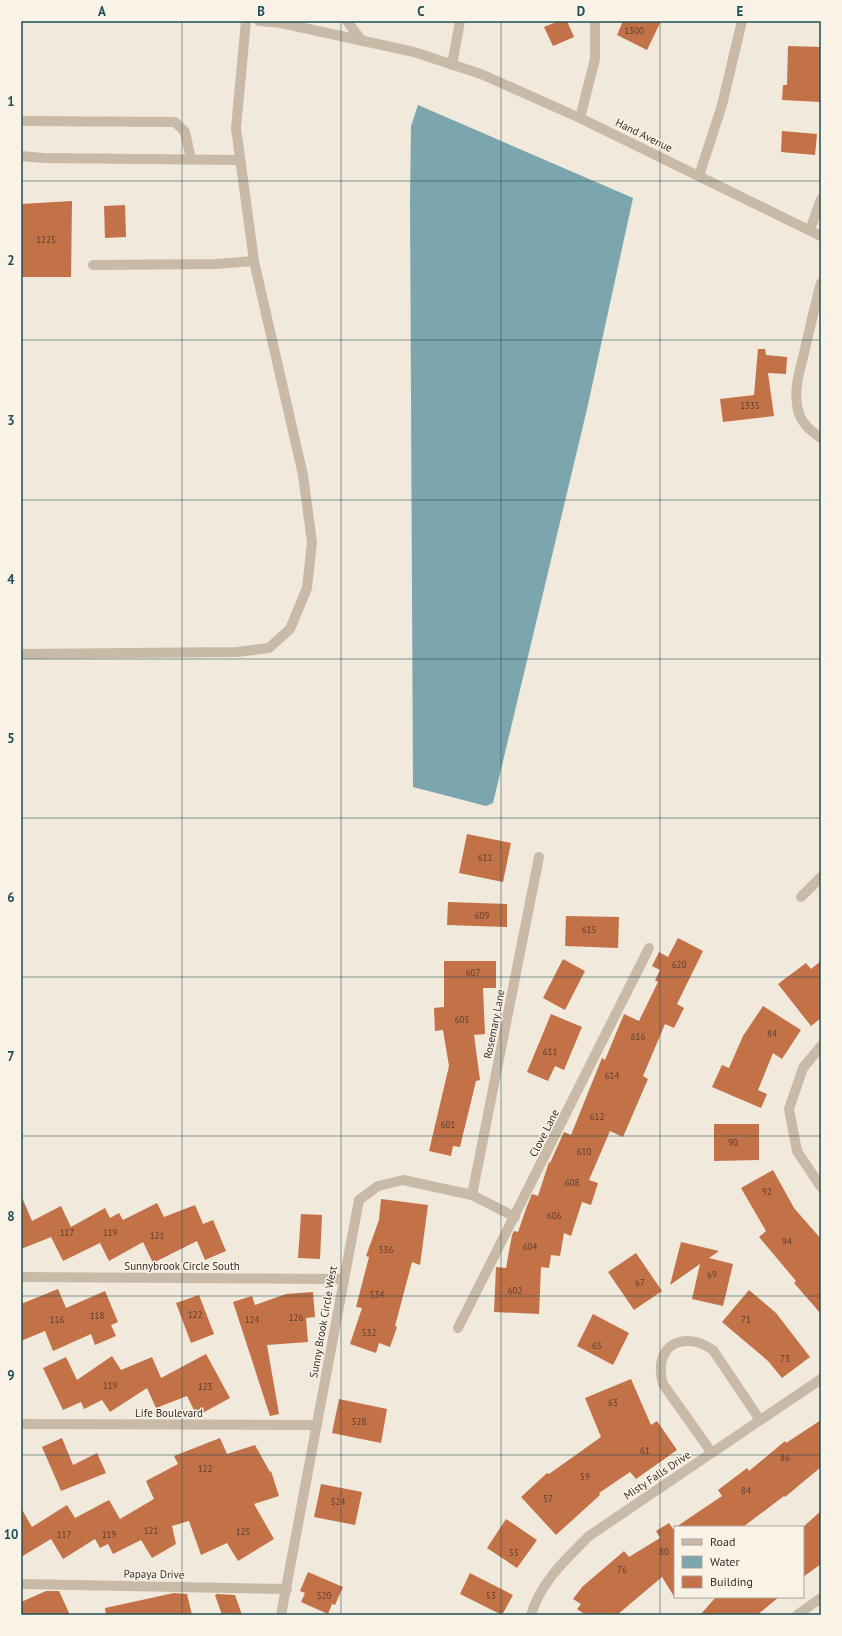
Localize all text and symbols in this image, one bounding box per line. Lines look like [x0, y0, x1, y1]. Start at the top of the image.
text: A [98, 3, 106, 20]
text: B [257, 3, 265, 20]
text: C [417, 3, 425, 20]
text: D [577, 3, 585, 20]
text: E [737, 3, 744, 20]
house number: 1300 [624, 25, 644, 36]
text: 1 [7, 93, 15, 110]
street label: Hand Avenue [613, 115, 675, 155]
house number: 1225 [36, 234, 56, 245]
text: 2 [7, 252, 15, 269]
house number: 1335 [740, 400, 760, 411]
text: 3 [7, 412, 15, 429]
text: 4 [7, 571, 15, 588]
text: 5 [7, 730, 15, 747]
house number: 611 [478, 852, 492, 863]
text: 6 [7, 889, 15, 906]
house number: 609 [475, 910, 489, 921]
house number: 615 [582, 924, 596, 935]
house number: 620 [672, 959, 686, 970]
house number: 607 [466, 967, 480, 978]
street label: Rosemary Lane [480, 988, 508, 1060]
house number: 605 [455, 1014, 469, 1025]
house number: 84 [767, 1028, 777, 1039]
house number: 616 [631, 1031, 645, 1042]
house number: 611 [543, 1046, 557, 1057]
text: 7 [7, 1048, 15, 1065]
house number: 614 [605, 1070, 619, 1081]
street label: Clove Lane [526, 1107, 562, 1159]
house number: 612 [590, 1111, 604, 1122]
house number: 601 [441, 1119, 455, 1130]
house number: 90 [728, 1137, 738, 1148]
house number: 610 [577, 1146, 591, 1157]
house number: 608 [565, 1177, 579, 1188]
house number: 92 [762, 1186, 772, 1197]
text: 8 [7, 1208, 15, 1225]
house number: 606 [547, 1210, 561, 1221]
house number: 117 [60, 1227, 74, 1238]
house number: 119 [103, 1227, 117, 1238]
house number: 121 [150, 1230, 164, 1241]
house number: 94 [782, 1236, 792, 1247]
house number: 604 [523, 1241, 537, 1252]
house number: 536 [379, 1244, 393, 1255]
street label: Sunnybrook Circle South [124, 1259, 240, 1273]
street label: Sunny Brook Circle West [306, 1265, 340, 1379]
house number: 69 [707, 1269, 717, 1280]
house number: 67 [635, 1277, 645, 1288]
house number: 602 [508, 1285, 522, 1296]
house number: 534 [370, 1289, 384, 1300]
house number: 122 [188, 1309, 202, 1320]
house number: 118 [90, 1310, 104, 1321]
house number: 126 [289, 1312, 303, 1323]
house number: 116 [50, 1314, 64, 1325]
house number: 124 [245, 1314, 259, 1325]
house number: 71 [741, 1314, 751, 1325]
house number: 532 [362, 1327, 376, 1338]
house number: 65 [592, 1340, 602, 1351]
house number: 73 [780, 1353, 790, 1364]
text: 9 [7, 1367, 15, 1384]
house number: 119 [103, 1380, 117, 1391]
house number: 123 [198, 1381, 212, 1392]
house number: 63 [608, 1397, 618, 1408]
street label: Life Boulevard [135, 1406, 203, 1420]
house number: 528 [352, 1416, 366, 1427]
house number: 61 [640, 1445, 650, 1456]
street label: Misty Falls Drive [621, 1447, 693, 1502]
house number: 86 [780, 1452, 790, 1463]
house number: 122 [198, 1463, 212, 1474]
house number: 59 [580, 1471, 590, 1482]
house number: 84 [741, 1485, 751, 1496]
house number: 57 [543, 1493, 553, 1504]
house number: 524 [331, 1496, 345, 1507]
house number: 121 [144, 1525, 158, 1536]
text: 10 [4, 1526, 18, 1543]
house number: 125 [236, 1526, 250, 1537]
legend [674, 1526, 804, 1598]
house number: 117 [57, 1529, 71, 1540]
house number: 119 [102, 1529, 116, 1540]
text: Road [710, 1534, 735, 1549]
house number: 80 [659, 1546, 669, 1557]
house number: 55 [509, 1547, 519, 1558]
text: Water [710, 1554, 740, 1569]
house number: 76 [617, 1564, 627, 1575]
street label: Papaya Drive [123, 1566, 185, 1582]
text: Building [710, 1574, 753, 1589]
house number: 520 [317, 1590, 331, 1601]
house number: 53 [486, 1590, 496, 1601]

